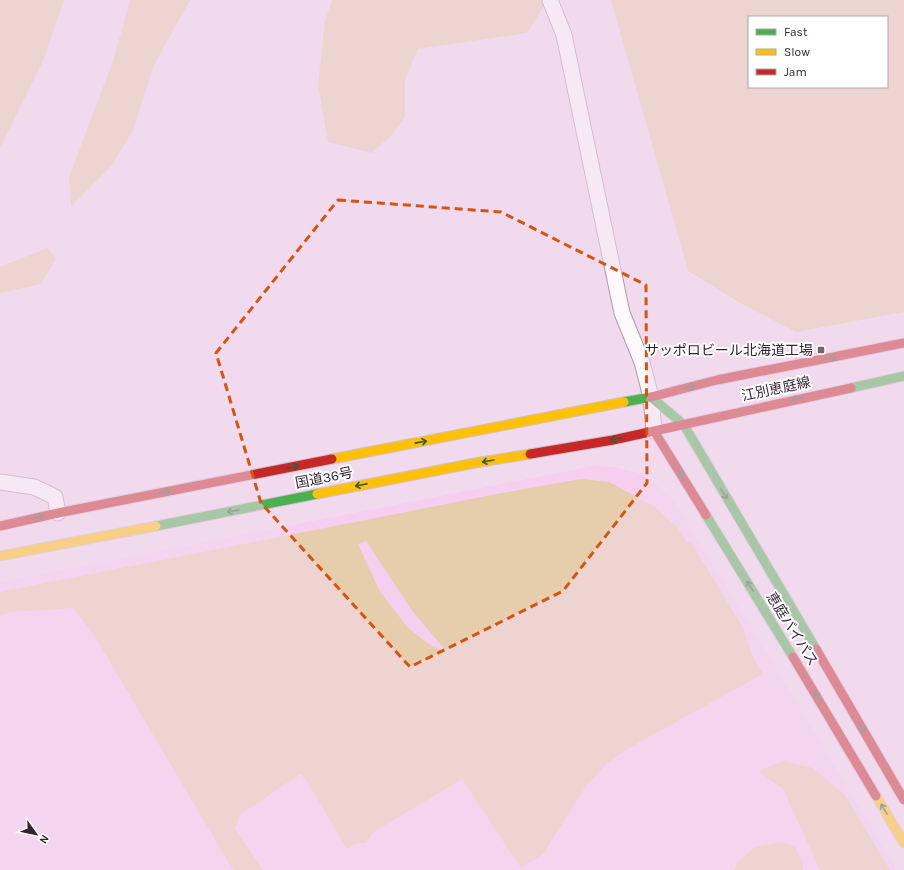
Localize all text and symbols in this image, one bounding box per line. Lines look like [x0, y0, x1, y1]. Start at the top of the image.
legend [748, 16, 888, 88]
text: Fast [784, 25, 808, 39]
text: Slow [784, 45, 810, 59]
text: Jam [784, 65, 807, 79]
place label: サッポロビール北海道工場 [645, 342, 813, 359]
marker: サッポロビール北海道工場 [816, 345, 826, 355]
one-way arrow [823, 353, 836, 361]
street label: 江別恵庭線 [740, 373, 812, 405]
one-way arrow [682, 383, 695, 390]
one-way arrow [791, 396, 804, 404]
one-way arrow [610, 435, 623, 443]
one-way arrow [414, 437, 427, 445]
one-way arrow [482, 457, 495, 465]
one-way arrow [286, 462, 299, 470]
street label: 国道36号 [294, 464, 354, 492]
one-way arrow [678, 471, 686, 482]
one-way arrow [354, 482, 367, 490]
one-way arrow [159, 487, 172, 495]
one-way arrow [721, 488, 729, 500]
one-way arrow [227, 507, 240, 515]
one-way arrow [31, 513, 44, 521]
one-way arrow [746, 581, 754, 592]
street label: 恵庭バイパス [763, 589, 821, 669]
one-way arrow [813, 691, 821, 703]
one-way arrow [857, 721, 865, 733]
one-way arrow [880, 803, 888, 815]
north arrow [16, 814, 56, 854]
text: N [36, 832, 52, 846]

